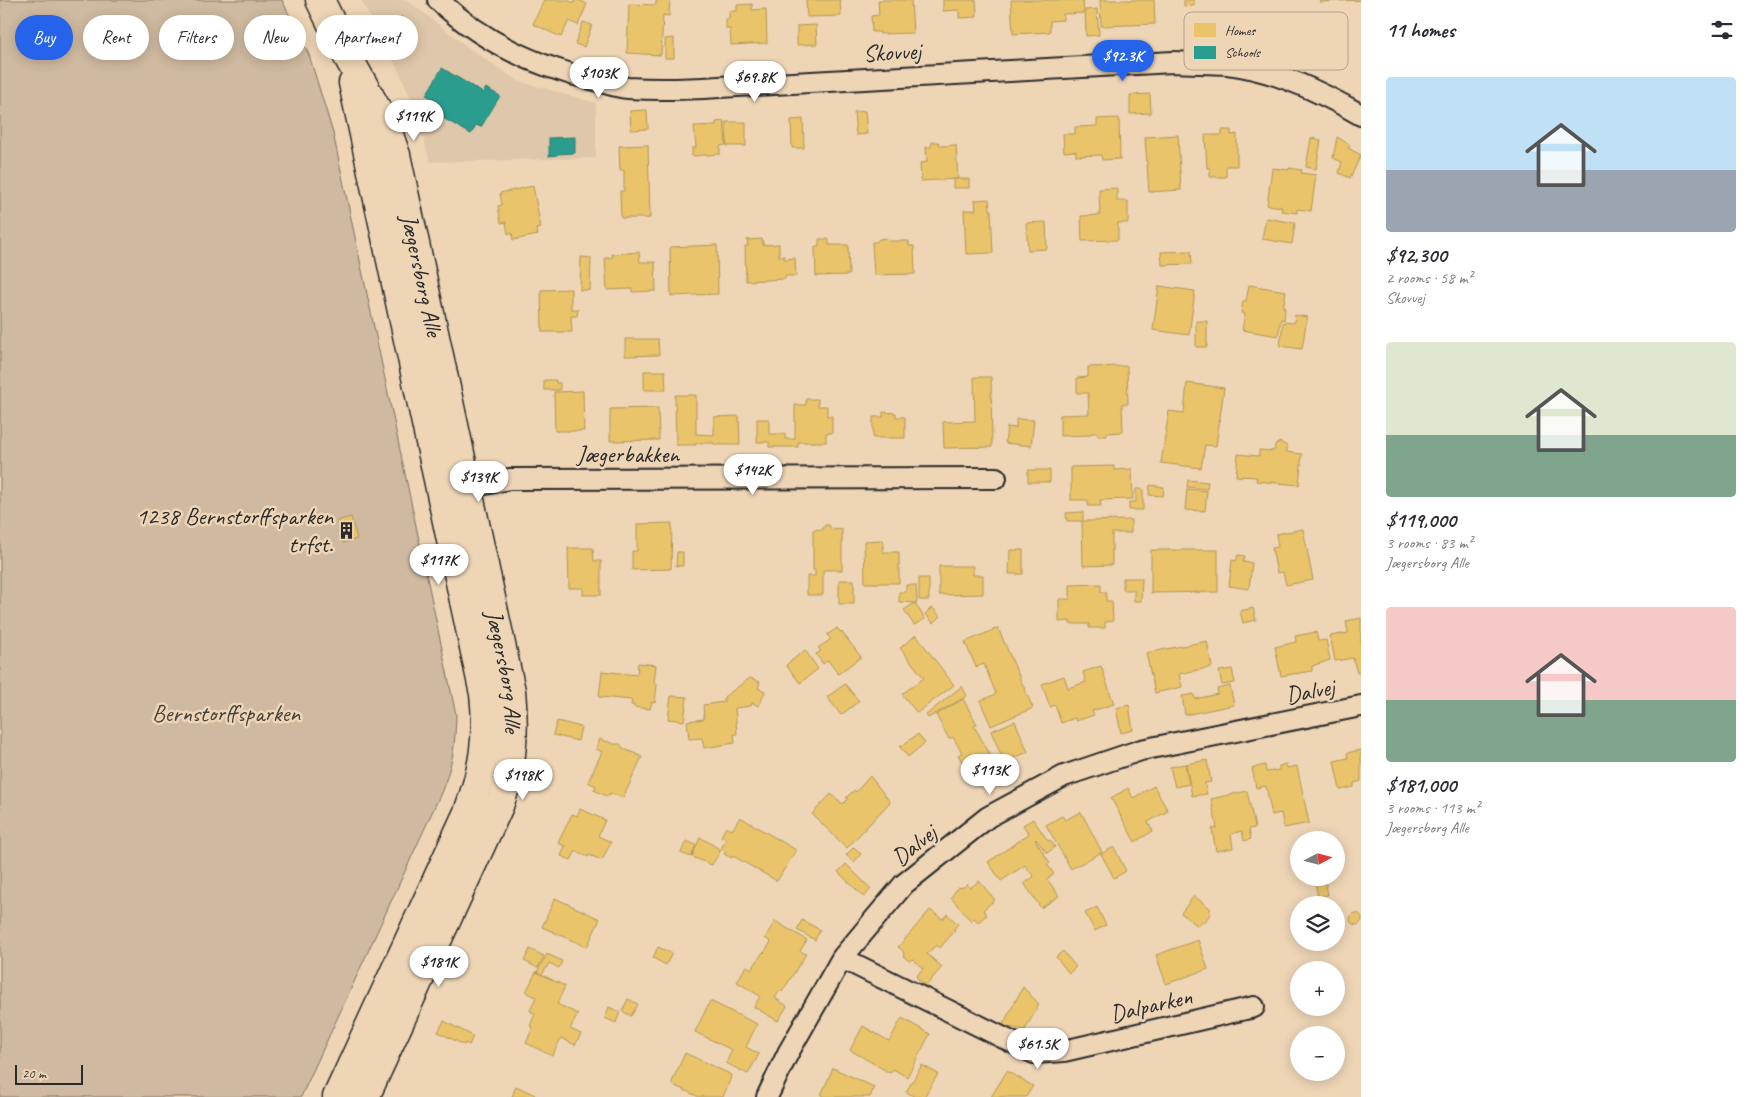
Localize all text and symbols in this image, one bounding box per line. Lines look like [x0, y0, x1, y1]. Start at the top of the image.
legend [1184, 12, 1348, 70]
chip: Buy [15, 15, 73, 60]
chip: Rent [83, 15, 149, 60]
chip: Filters [159, 15, 234, 60]
chip: New [244, 15, 306, 60]
chip: Apartment [316, 15, 418, 60]
icon: filters [1708, 16, 1736, 44]
text: 11 homes [1386, 17, 1455, 43]
text: Homes [1225, 22, 1256, 39]
street label: Skovvej [862, 35, 925, 68]
pin: $92.3K [1082, 39, 1164, 82]
text: Schools [1225, 44, 1261, 61]
text: $92.3K [1103, 46, 1143, 66]
pin: $103K [564, 56, 634, 99]
pin: $69.8K [714, 61, 796, 103]
text: $103K [581, 63, 617, 83]
text: $69.8K [735, 67, 775, 87]
pin: $119K [379, 100, 449, 142]
text: $119K [396, 106, 432, 126]
icon: home [1516, 110, 1606, 200]
street label: Jægersborg Alle [394, 210, 450, 341]
text: $92,300 [1386, 242, 1447, 268]
text: 2 rooms · 58 m² [1386, 268, 1472, 288]
text: Skovvej [1386, 288, 1425, 308]
icon: home [1516, 375, 1606, 465]
street label: Jægerbakken [576, 439, 680, 469]
pin: $142K [718, 454, 788, 496]
pin: $139K [444, 460, 514, 503]
text: $142K [735, 460, 771, 480]
text: $139K [461, 467, 497, 487]
place label: 1238 Bernstorffsparken trfst. [136, 501, 334, 559]
text: $119,000 [1386, 507, 1456, 533]
building icon: 1238 Bernstorffsparken trfst. [337, 520, 357, 540]
text: 3 rooms · 83 m² [1386, 533, 1472, 553]
pin: $117K [404, 544, 474, 586]
text: $117K [421, 550, 457, 570]
text: Jægersborg Alle [1386, 553, 1469, 573]
street label: Jægersborg Alle [479, 606, 528, 735]
icon: home [1516, 640, 1606, 730]
street label: Dalvej [1283, 671, 1340, 710]
park label: Bernstorffsparken [152, 698, 301, 728]
pin: $113K [955, 754, 1025, 796]
pin: $198K [488, 758, 558, 801]
text: $113K [972, 760, 1008, 780]
text: $198K [505, 765, 541, 785]
text: $181,000 [1386, 772, 1456, 798]
text: 3 rooms · 113 m² [1386, 798, 1480, 818]
street label: Dalvej [885, 816, 945, 872]
text: Jægersborg Alle [1386, 818, 1469, 838]
north arrow [1290, 831, 1345, 886]
map controls [1290, 831, 1345, 1081]
button: layers [1290, 896, 1345, 951]
pin: $181K [404, 946, 474, 988]
text: $181K [421, 952, 457, 972]
button: + [1290, 961, 1345, 1016]
street label: Dalparken [1107, 981, 1195, 1029]
button: − [1290, 1026, 1345, 1081]
pin: $61.5K [997, 1028, 1079, 1070]
text: $61.5K [1018, 1034, 1058, 1054]
scale bar [15, 1062, 82, 1085]
text: 20 m [22, 1065, 46, 1082]

